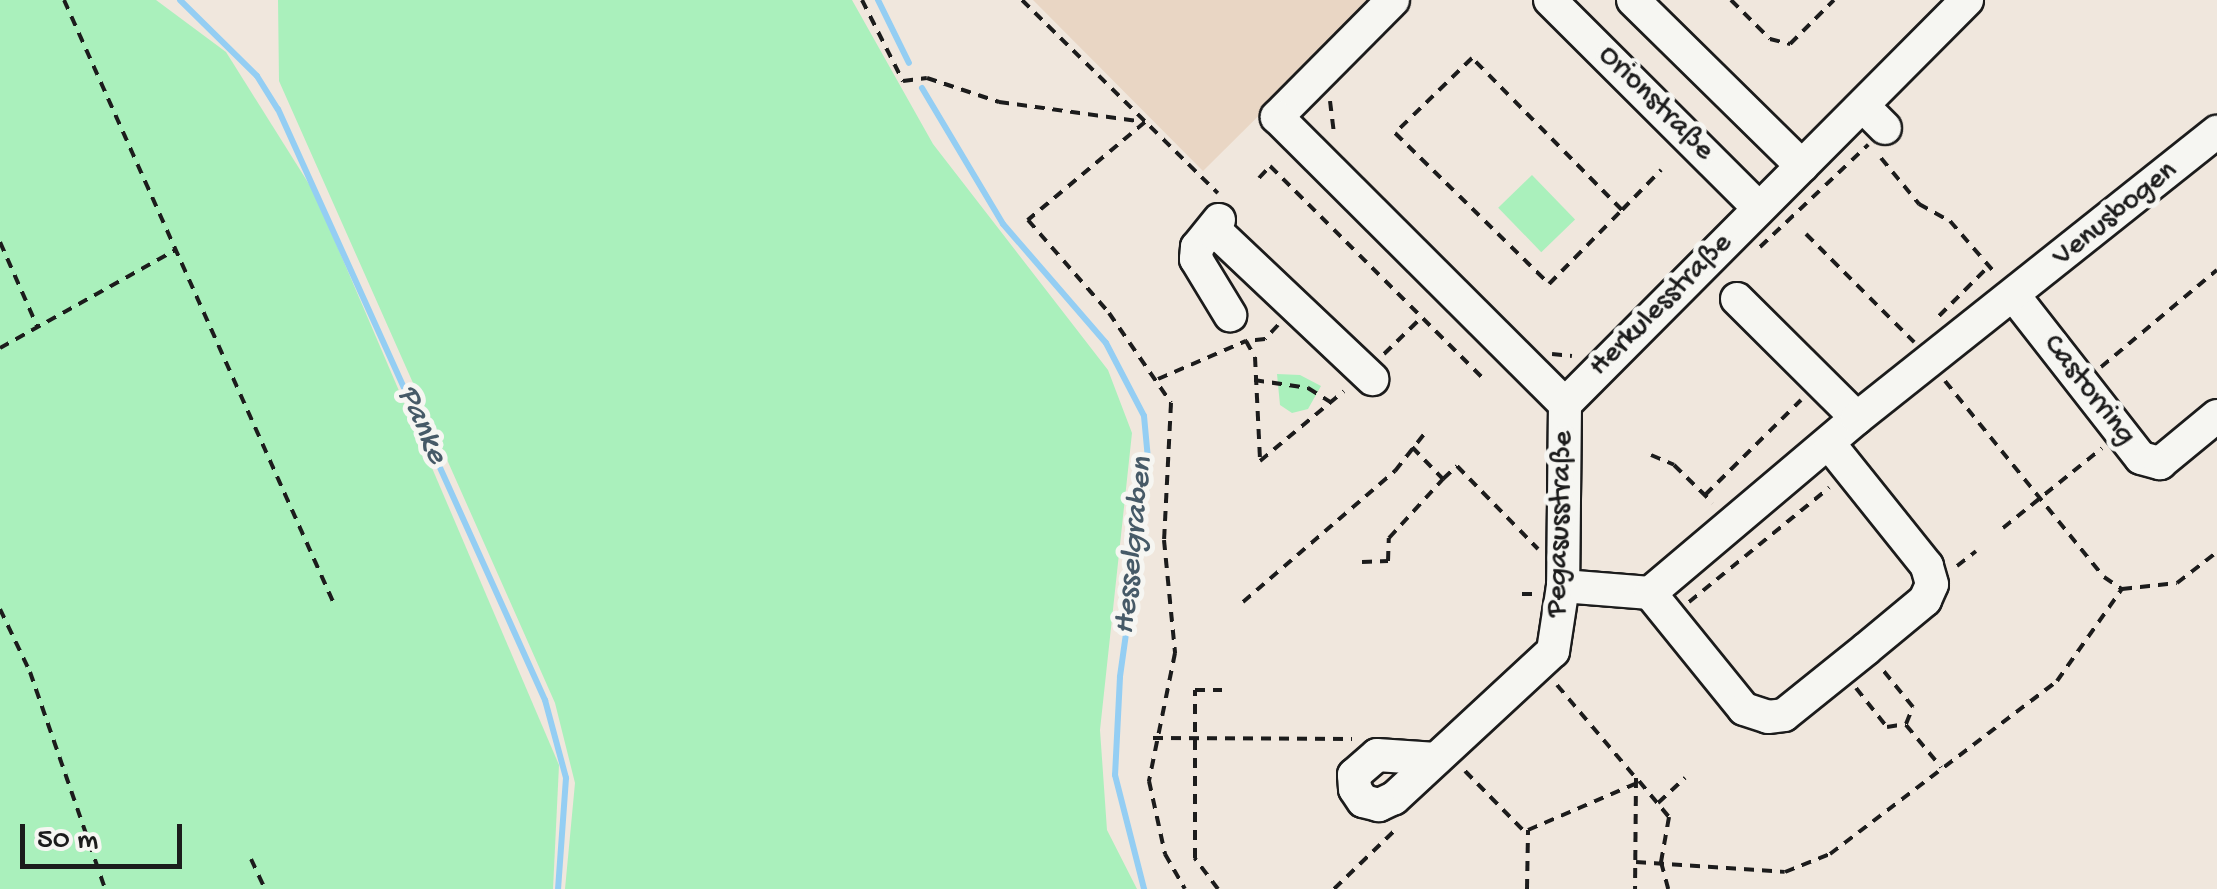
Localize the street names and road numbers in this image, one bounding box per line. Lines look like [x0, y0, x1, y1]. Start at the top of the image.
street label: Orionstraße [1589, 38, 1721, 170]
street label: Venusbogen [2046, 154, 2186, 276]
street label: Herkulesstraße [1583, 227, 1741, 385]
street label: Castorring [2034, 328, 2142, 454]
street label: Pegasusstraße [1541, 430, 1583, 618]

